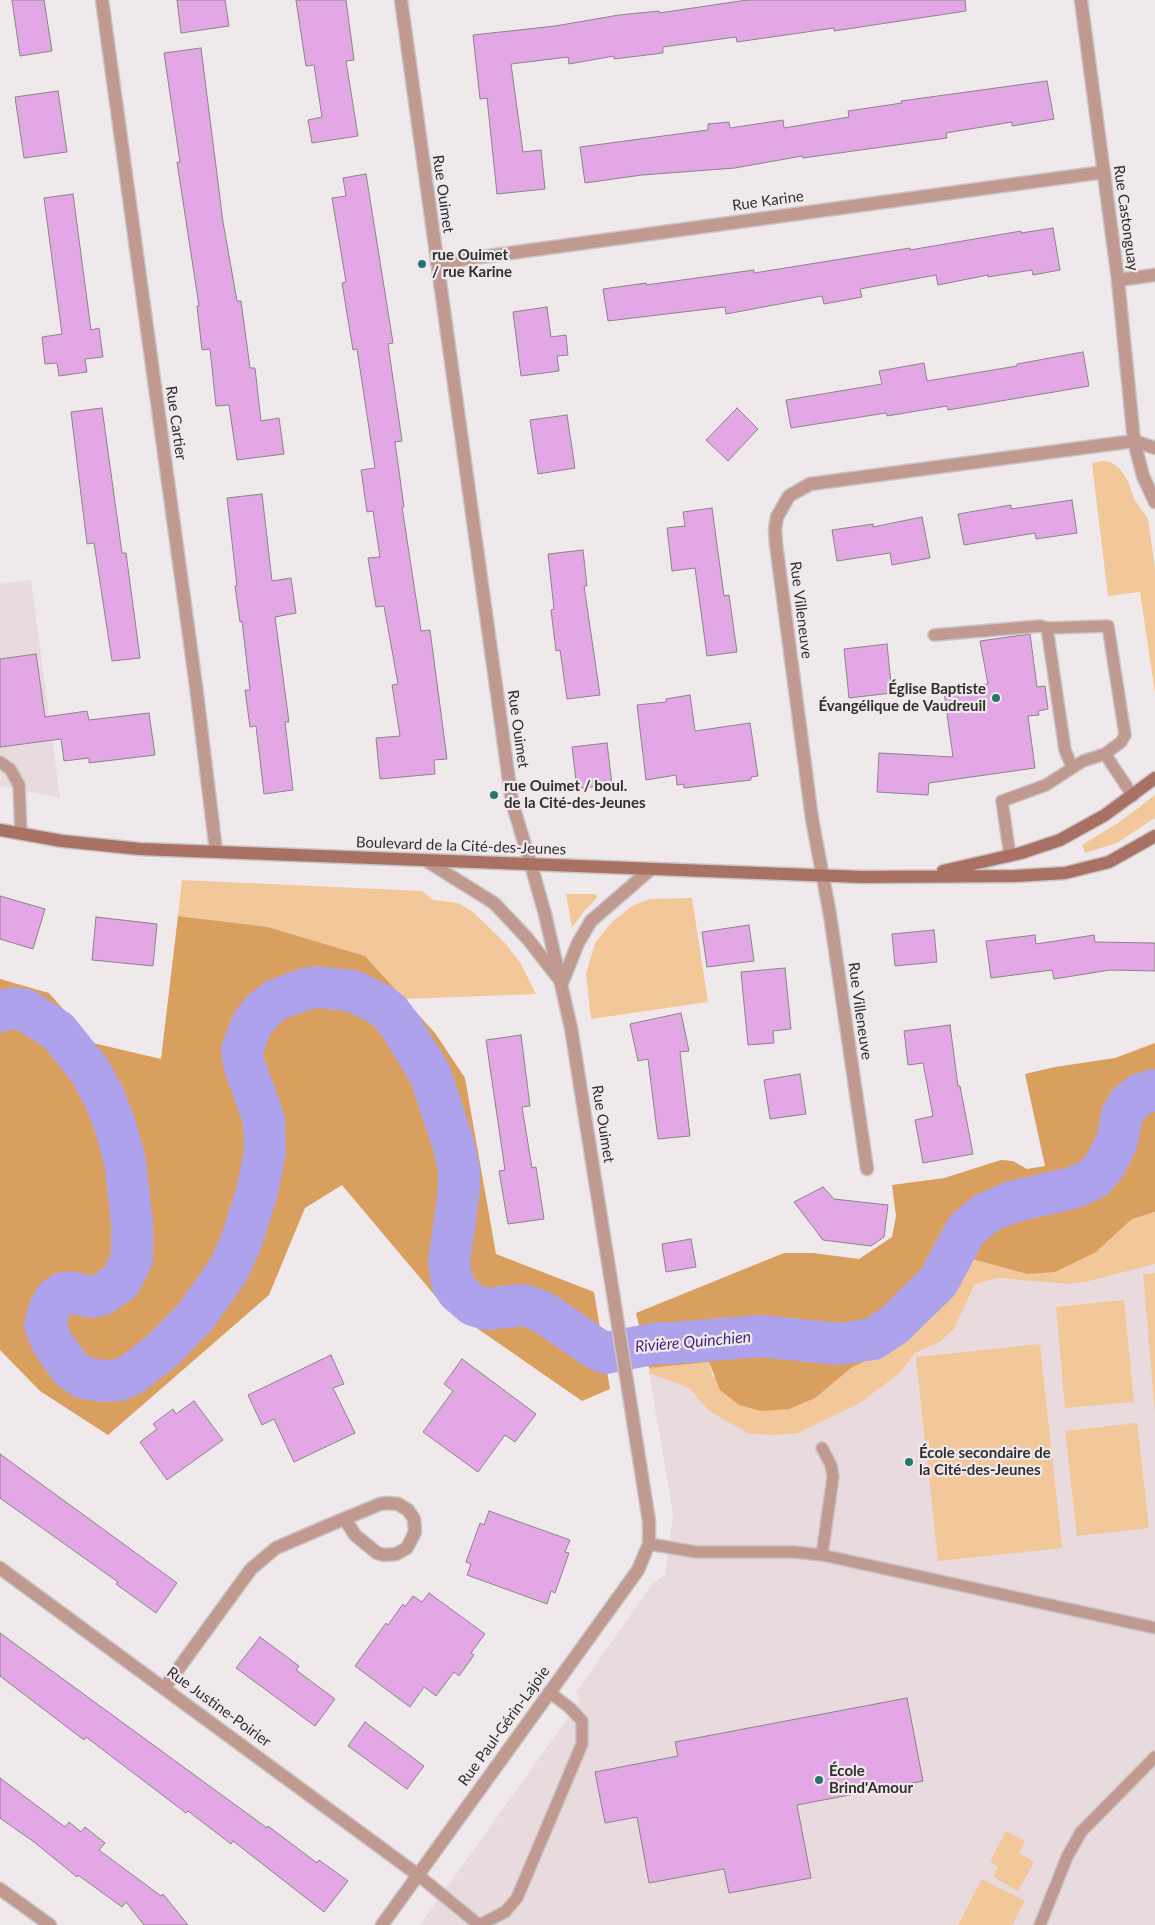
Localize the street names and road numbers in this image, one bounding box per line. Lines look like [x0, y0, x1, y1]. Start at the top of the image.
street label: Rue Ouimet [429, 154, 457, 234]
street label: Rue Castonguay [1110, 164, 1142, 272]
street label: Rue Karine [731, 187, 805, 215]
street label: Rue Cartier [162, 385, 190, 461]
street label: Rue Villeneuve [786, 560, 816, 660]
street label: Rue Ouimet [504, 689, 532, 769]
street label: Boulevard de la Cité-des-Jeunes [356, 833, 566, 859]
street label: Rue Villeneuve [844, 961, 876, 1061]
street label: Rue Ouimet [588, 1084, 618, 1164]
street label: Rue Justine-Poirier [163, 1663, 275, 1751]
street label: Rue Paul-Gérin-Lajoie [455, 1663, 553, 1789]

